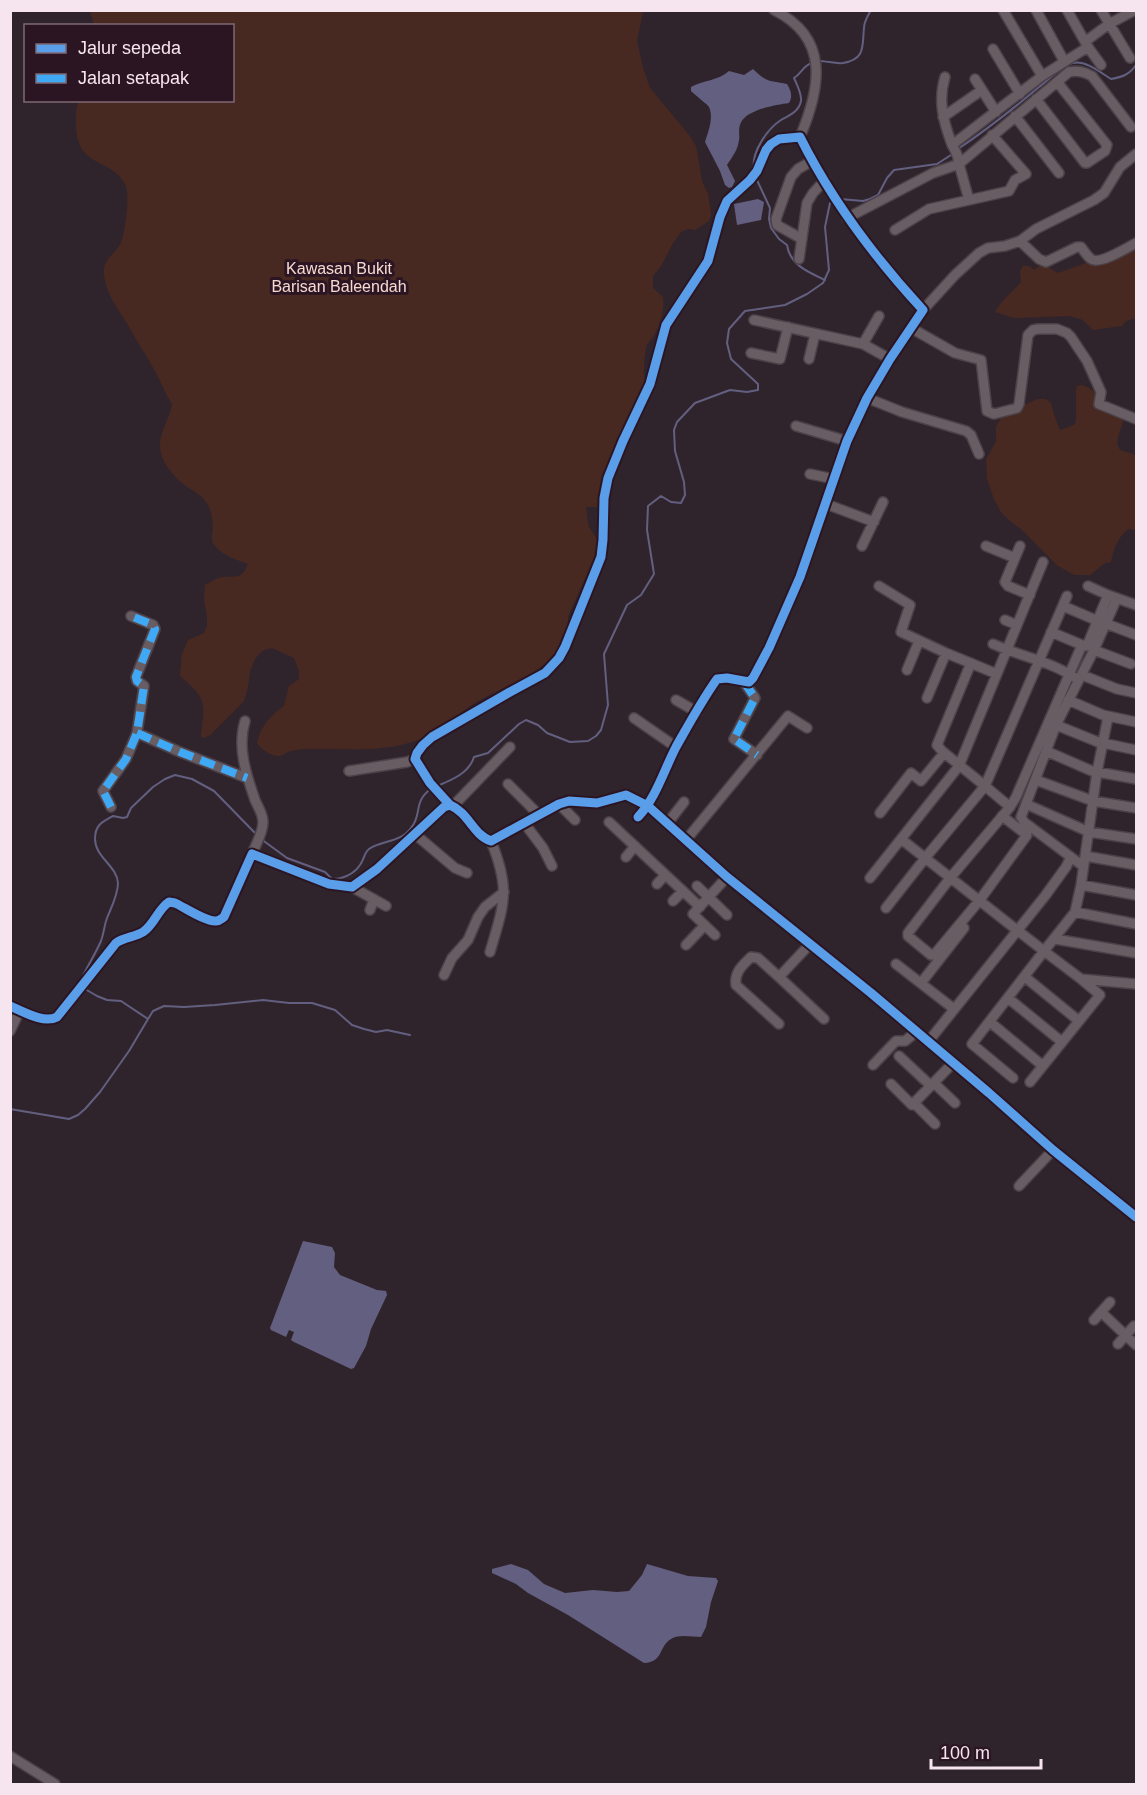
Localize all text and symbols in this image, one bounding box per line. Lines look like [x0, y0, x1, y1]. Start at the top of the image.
legend [24, 24, 234, 102]
text: Jalur sepeda [78, 38, 182, 58]
text: Jalan setapak [78, 68, 190, 88]
park label: Kawasan Bukit Barisan Baleendah [271, 260, 407, 295]
scale bar [931, 1732, 1040, 1770]
text: 100 m [940, 1743, 990, 1763]

